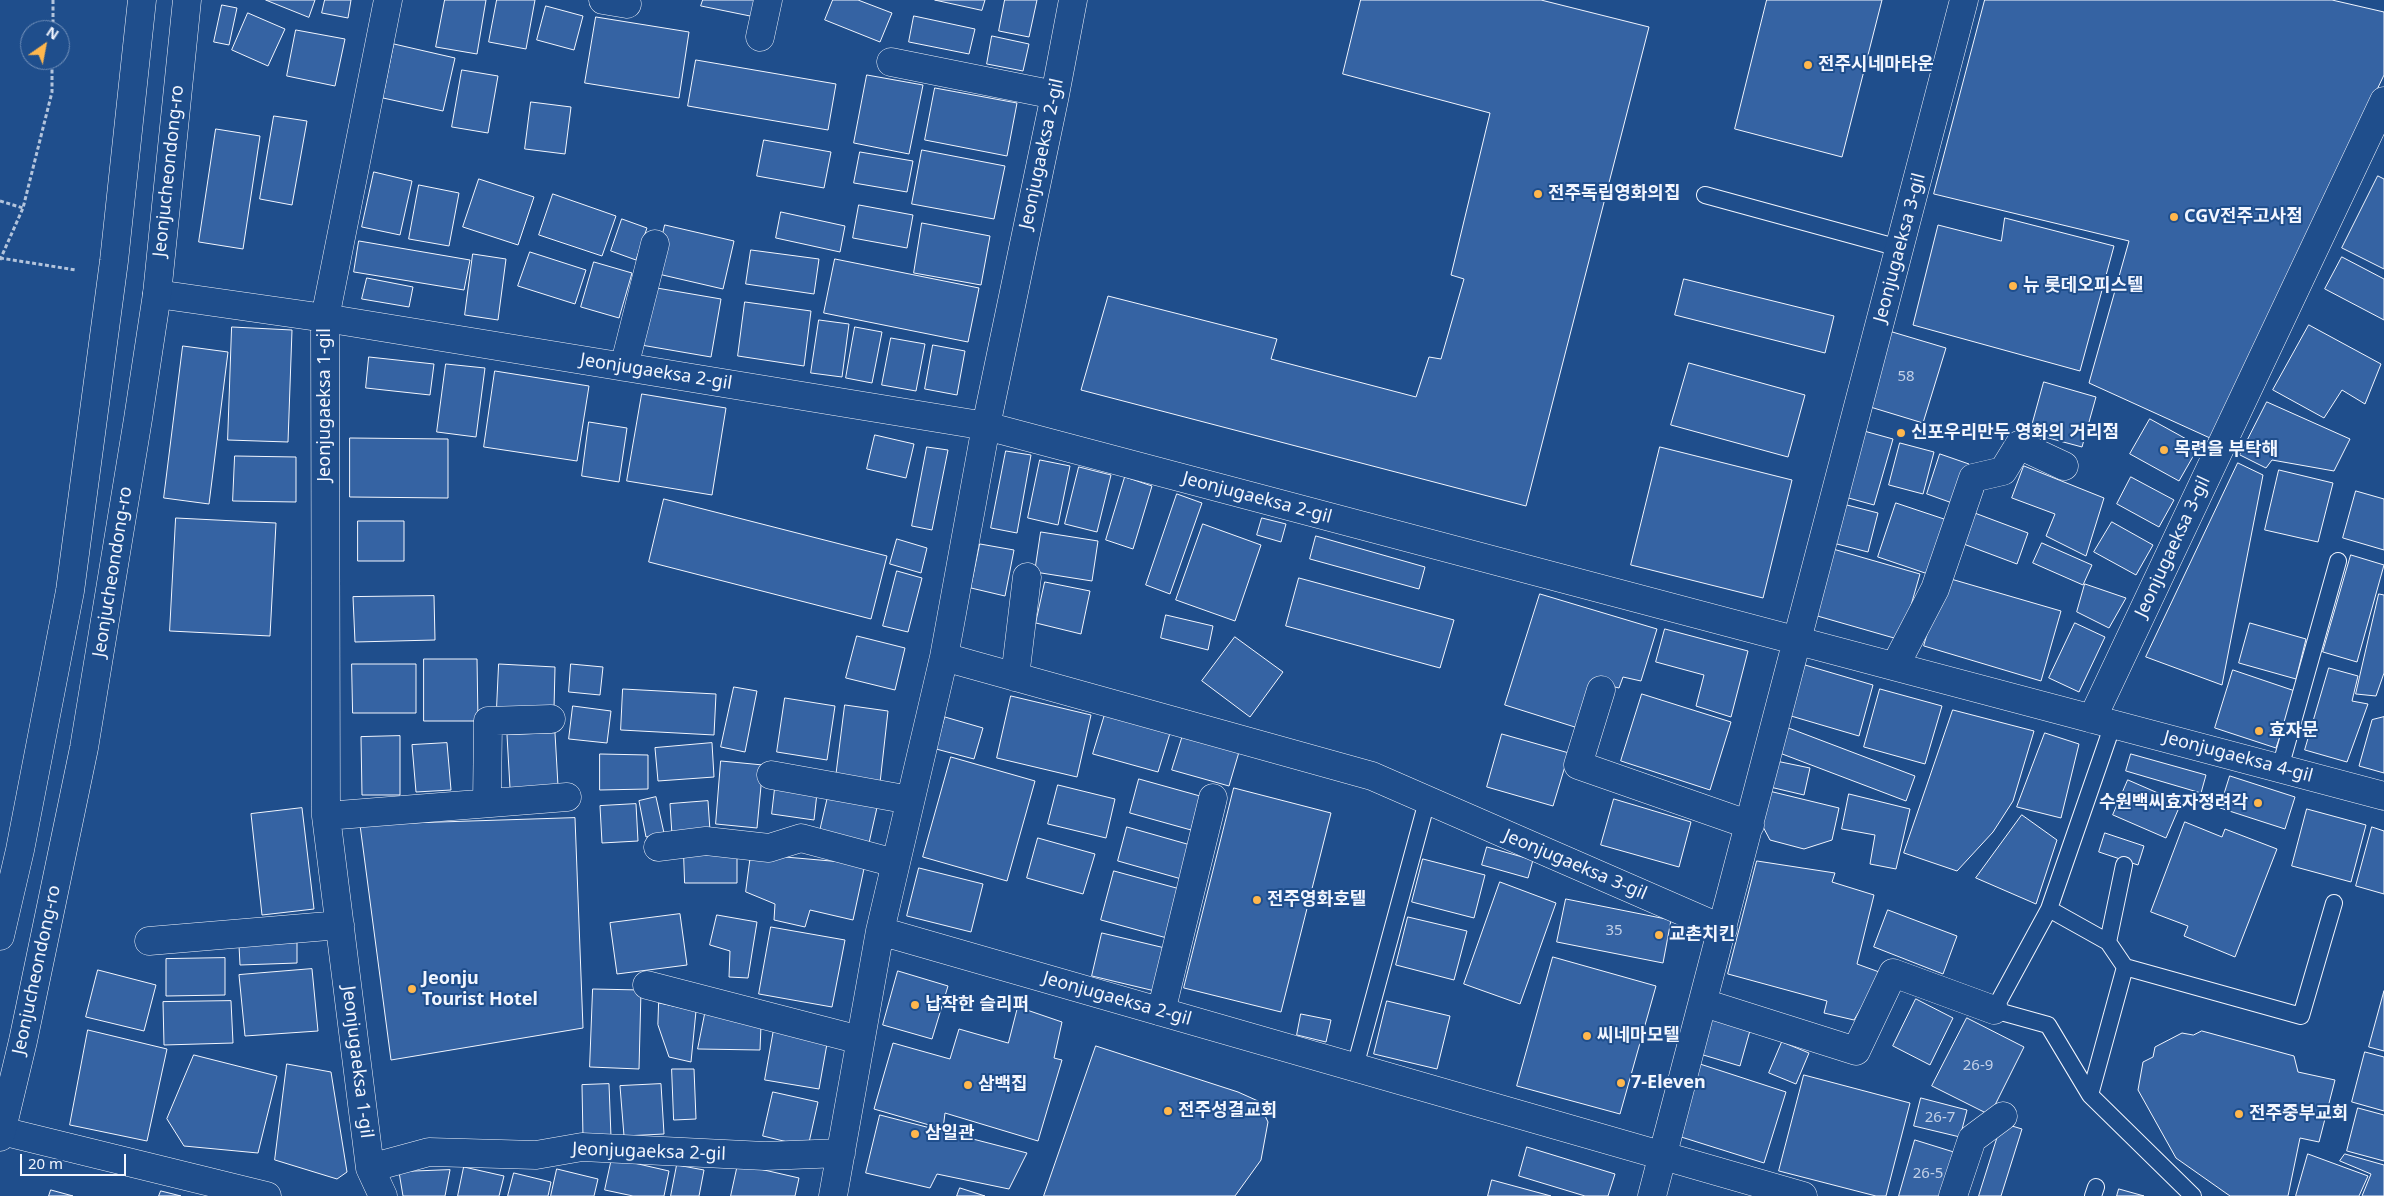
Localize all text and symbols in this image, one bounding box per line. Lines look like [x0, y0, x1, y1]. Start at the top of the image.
north arrow [20, 20, 70, 70]
text: N [43, 22, 63, 44]
place label: 전주시네마타운 [1818, 54, 1934, 76]
marker: 전주시네마타운 [1802, 59, 1814, 71]
street label: Jeonjugaeksa 2-gil [1015, 77, 1069, 231]
street label: Jeonjucheondong-ro [149, 84, 189, 258]
street label: Jeonjugaeksa 3-gil [1870, 171, 1930, 325]
place label: 전주독립영화의집 [1548, 183, 1680, 205]
marker: 전주독립영화의집 [1532, 188, 1544, 200]
place label: CGV전주고사점 [2184, 206, 2303, 228]
marker: CGV전주고사점 [2168, 211, 2180, 223]
place label: 뉴 롯데오피스텔 [2023, 275, 2144, 297]
marker: 뉴 롯데오피스텔 [2007, 280, 2019, 292]
street label: Jeonjugaeksa 1-gil [314, 328, 336, 482]
street label: Jeonjugaeksa 2-gil [578, 349, 734, 395]
house number: 58 [1897, 368, 1915, 386]
place label: 신포우리만두 영화의 거리점 [1911, 422, 2119, 444]
marker: 신포우리만두 영화의 거리점 [1895, 427, 1907, 439]
place label: 목련을 부탁해 [2174, 439, 2278, 461]
marker: 목련을 부탁해 [2158, 444, 2170, 456]
street label: Jeonjugaeksa 2-gil [1180, 468, 1334, 528]
street label: Jeonjugaeksa 3-gil [2131, 473, 2215, 621]
street label: Jeonjucheondong-ro [89, 485, 137, 659]
place label: 효자문 [2269, 720, 2319, 742]
marker: 효자문 [2253, 725, 2265, 737]
street label: Jeonjugaeksa 4-gil [2161, 727, 2315, 787]
place label: 수원백씨효자정려각 [2099, 792, 2248, 814]
marker: 수원백씨효자정려각 [2252, 797, 2264, 809]
street label: Jeonjugaeksa 3-gil [1500, 825, 1650, 905]
street label: Jeonjucheondong-ro [8, 883, 66, 1057]
place label: 전주영화호텔 [1267, 889, 1366, 911]
marker: 전주영화호텔 [1251, 894, 1263, 906]
house number: 35 [1605, 922, 1623, 940]
place label: 교촌치킨 [1669, 924, 1735, 946]
marker: 교촌치킨 [1653, 929, 1665, 941]
street label: Jeonjugaeksa 2-gil [1040, 967, 1194, 1031]
place label: Jeonju Tourist Hotel [422, 968, 538, 1011]
marker: Jeonju Tourist Hotel [406, 983, 418, 995]
street label: Jeonjugaeksa 1-gil [337, 984, 377, 1140]
place label: 납작한 슬리퍼 [925, 994, 1029, 1016]
marker: 납작한 슬리퍼 [909, 999, 921, 1011]
place label: 씨네마모텔 [1597, 1025, 1680, 1047]
marker: 씨네마모텔 [1581, 1030, 1593, 1042]
house number: 26-9 [1963, 1057, 1993, 1075]
place label: 7-Eleven [1631, 1072, 1706, 1094]
place label: 삼백집 [978, 1074, 1028, 1096]
marker: 7-Eleven [1615, 1077, 1627, 1089]
marker: 삼백집 [962, 1079, 974, 1091]
place label: 전주성결교회 [1178, 1100, 1277, 1122]
place label: 전주중부교회 [2249, 1103, 2348, 1125]
marker: 전주성결교회 [1162, 1105, 1174, 1117]
marker: 전주중부교회 [2233, 1108, 2245, 1120]
house number: 26-7 [1925, 1109, 1955, 1127]
place label: 삼일관 [925, 1123, 975, 1145]
marker: 삼일관 [909, 1128, 921, 1140]
street label: Jeonjugaeksa 2-gil [572, 1139, 726, 1165]
scale bar [22, 1144, 129, 1176]
text: 20 m [28, 1153, 63, 1173]
house number: 26-5 [1913, 1165, 1943, 1183]

